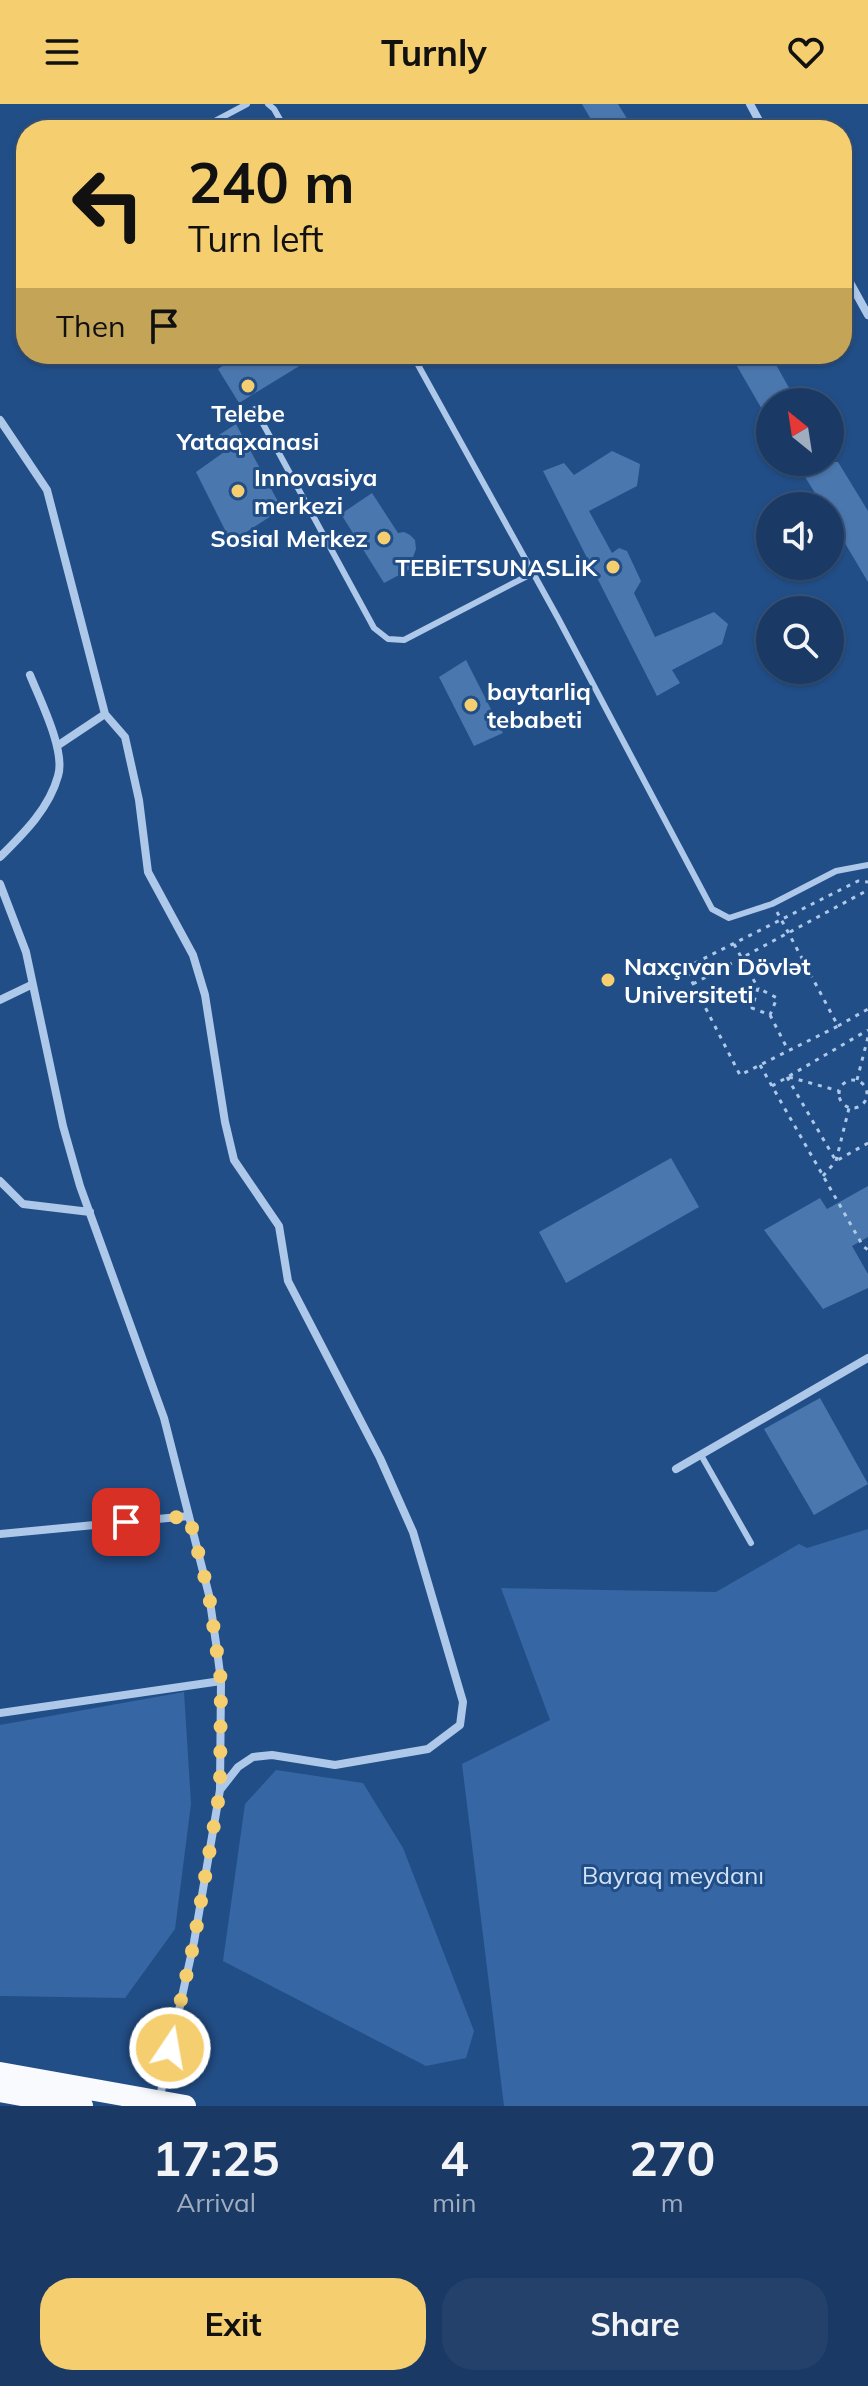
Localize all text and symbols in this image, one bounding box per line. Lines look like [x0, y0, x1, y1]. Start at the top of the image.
icon: menu [40, 30, 84, 74]
text: Turnly [381, 30, 487, 75]
icon: heart [784, 30, 828, 74]
text: 240 m [188, 147, 355, 217]
icon: left [56, 152, 160, 256]
text: Turn left [188, 216, 324, 261]
icon: arrive [142, 304, 186, 348]
text: Then [56, 307, 126, 345]
marker: Telebe Yataqxanasi [239, 377, 257, 395]
north arrow [756, 388, 844, 476]
map controls [756, 388, 844, 684]
place label: Telebe Yataqxanasi [176, 398, 319, 456]
place label: Innovasiya merkezi [254, 462, 377, 520]
marker: Innovasiya merkezi [229, 482, 247, 500]
button: sound [756, 492, 844, 580]
place label: Sosial Merkez [210, 523, 368, 553]
marker: Sosial Merkez [375, 529, 393, 547]
place label: TEBİETSUNASLİK [395, 552, 598, 582]
marker: TEBİETSUNASLİK [604, 558, 622, 576]
button: search [756, 596, 844, 684]
place label: baytarliq tebabeti [487, 676, 591, 734]
marker: baytarliq tebabeti [462, 696, 480, 714]
place label: Naxçıvan Dövlət Universiteti [624, 951, 811, 1009]
marker: Naxçıvan Dövlət Universiteti [599, 971, 617, 989]
pin [92, 1488, 160, 1556]
icon: arrive [104, 1500, 148, 1544]
park label: Bayraq meydanı [582, 1860, 764, 1890]
position arrow [128, 2006, 212, 2090]
text: 17:25 [153, 2128, 280, 2188]
text: 4 [440, 2128, 469, 2188]
text: 270 [629, 2128, 715, 2188]
text: Arrival [176, 2186, 256, 2219]
text: min [432, 2186, 476, 2219]
text: m [661, 2186, 684, 2219]
button: Exit [40, 2278, 426, 2370]
button: Share [442, 2278, 828, 2370]

